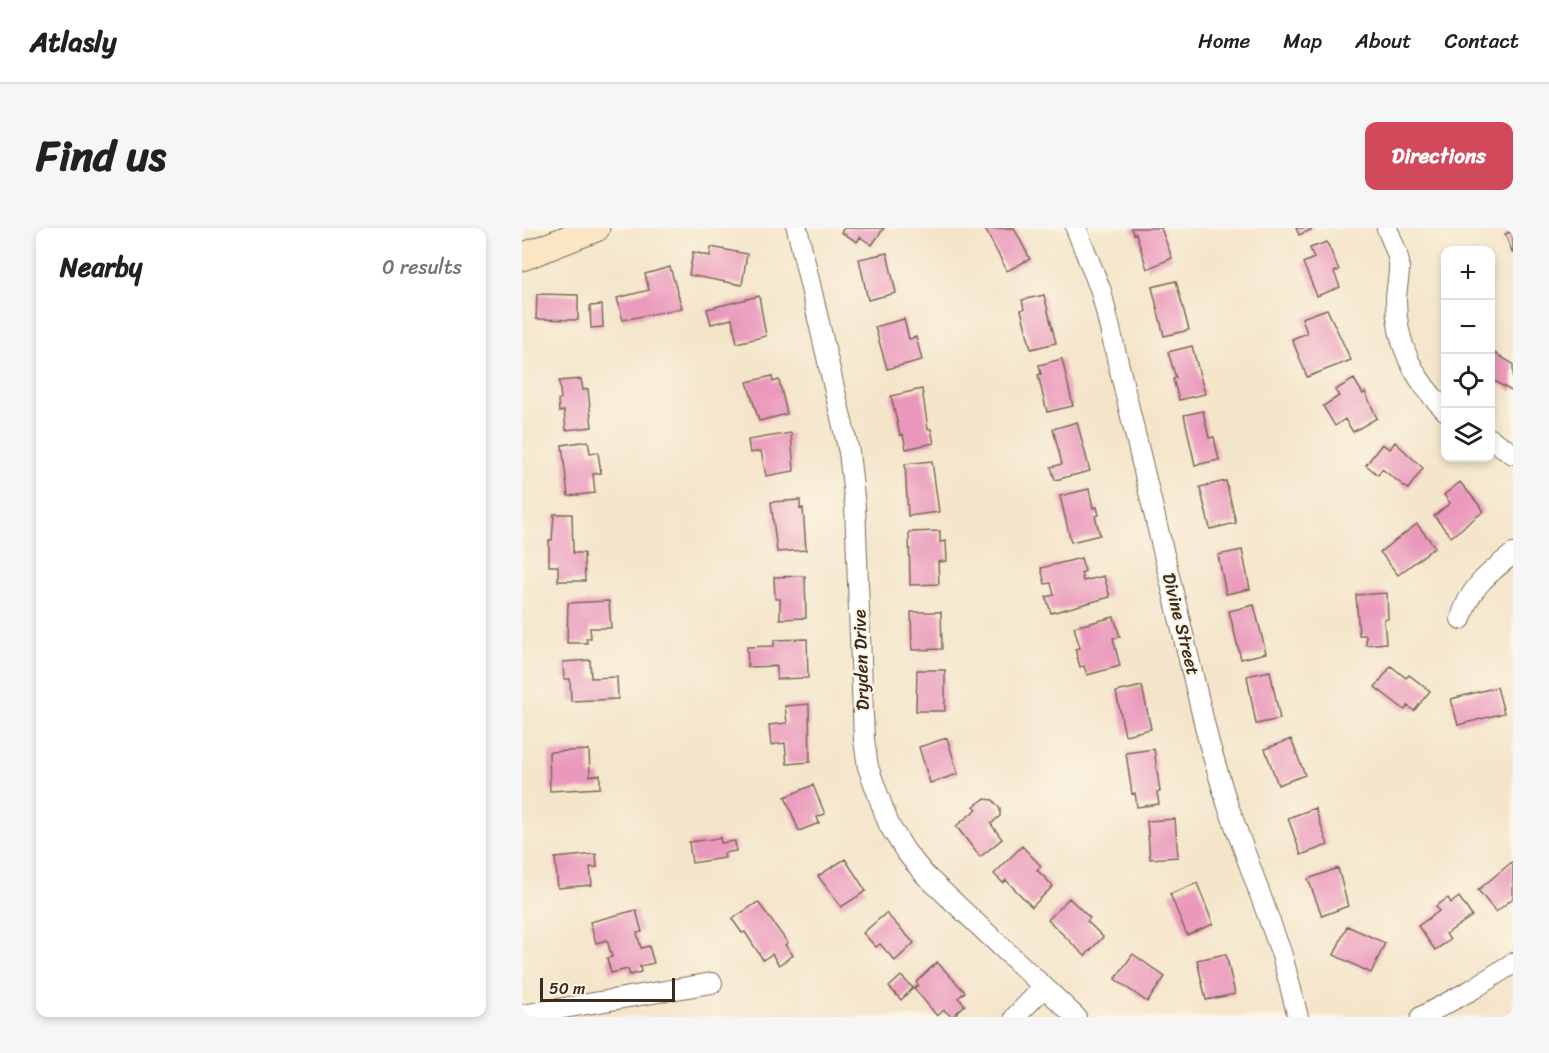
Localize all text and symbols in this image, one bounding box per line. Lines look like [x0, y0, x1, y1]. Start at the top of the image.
text: Atlasly [30, 17, 117, 66]
text: Home [1198, 22, 1250, 60]
text: Map [1283, 22, 1322, 60]
text: About [1355, 22, 1412, 60]
text: Contact [1445, 22, 1519, 60]
text: Find us [36, 119, 166, 193]
button: Directions [1365, 122, 1513, 190]
text: Nearby [60, 244, 142, 290]
map controls [1441, 246, 1495, 462]
button: + [1441, 246, 1495, 300]
text: 0 results [382, 250, 462, 285]
button: − [1441, 300, 1495, 354]
button: locate [1441, 354, 1495, 408]
button: layers [1441, 408, 1495, 462]
street label: Divine Street [1153, 569, 1209, 679]
street label: Dryden Drive [843, 609, 879, 711]
text: 50 m [549, 974, 585, 1003]
scale bar [540, 975, 675, 1002]

